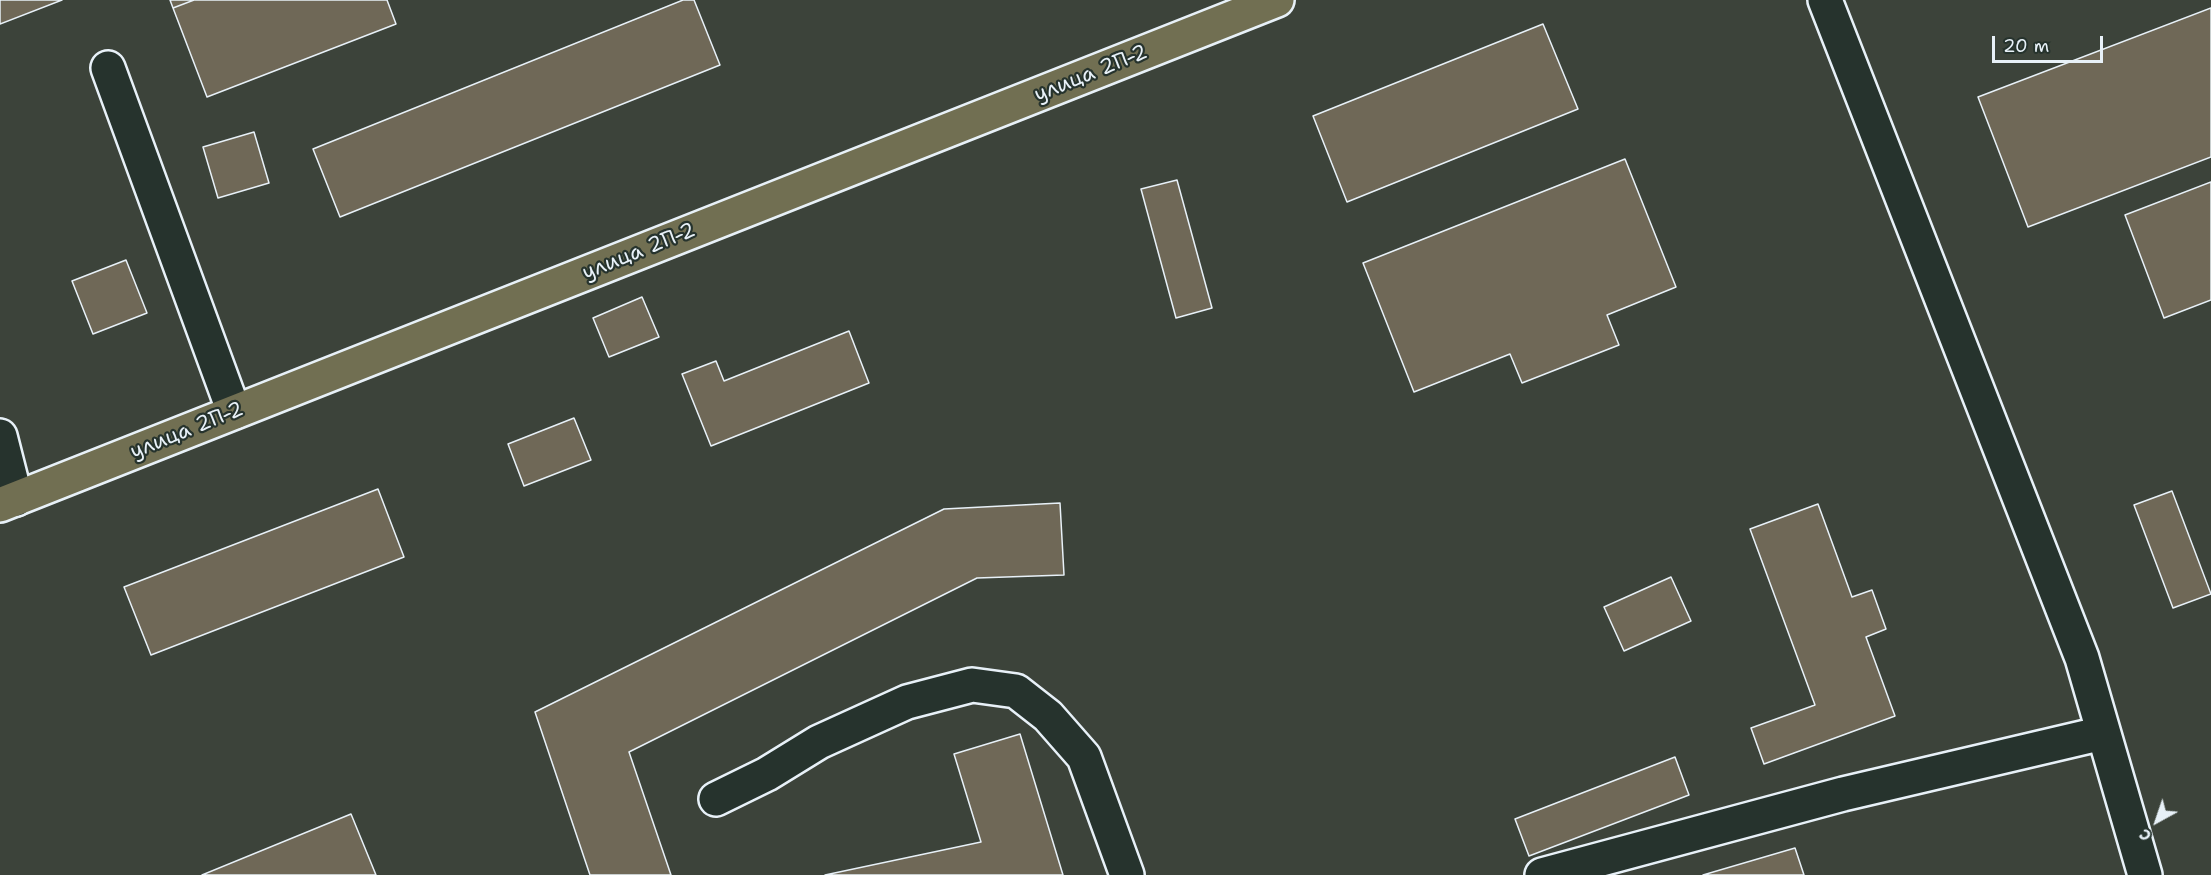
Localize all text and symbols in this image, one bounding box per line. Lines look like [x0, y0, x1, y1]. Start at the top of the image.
scale bar [1995, 24, 2106, 62]
text: 20 m [2003, 34, 2049, 58]
street label: улица 2П-2 [1031, 40, 1151, 108]
street label: улица 2П-2 [579, 218, 699, 286]
street label: улица 2П-2 [127, 397, 247, 465]
north arrow [2127, 791, 2187, 851]
text: С [2135, 824, 2156, 846]

